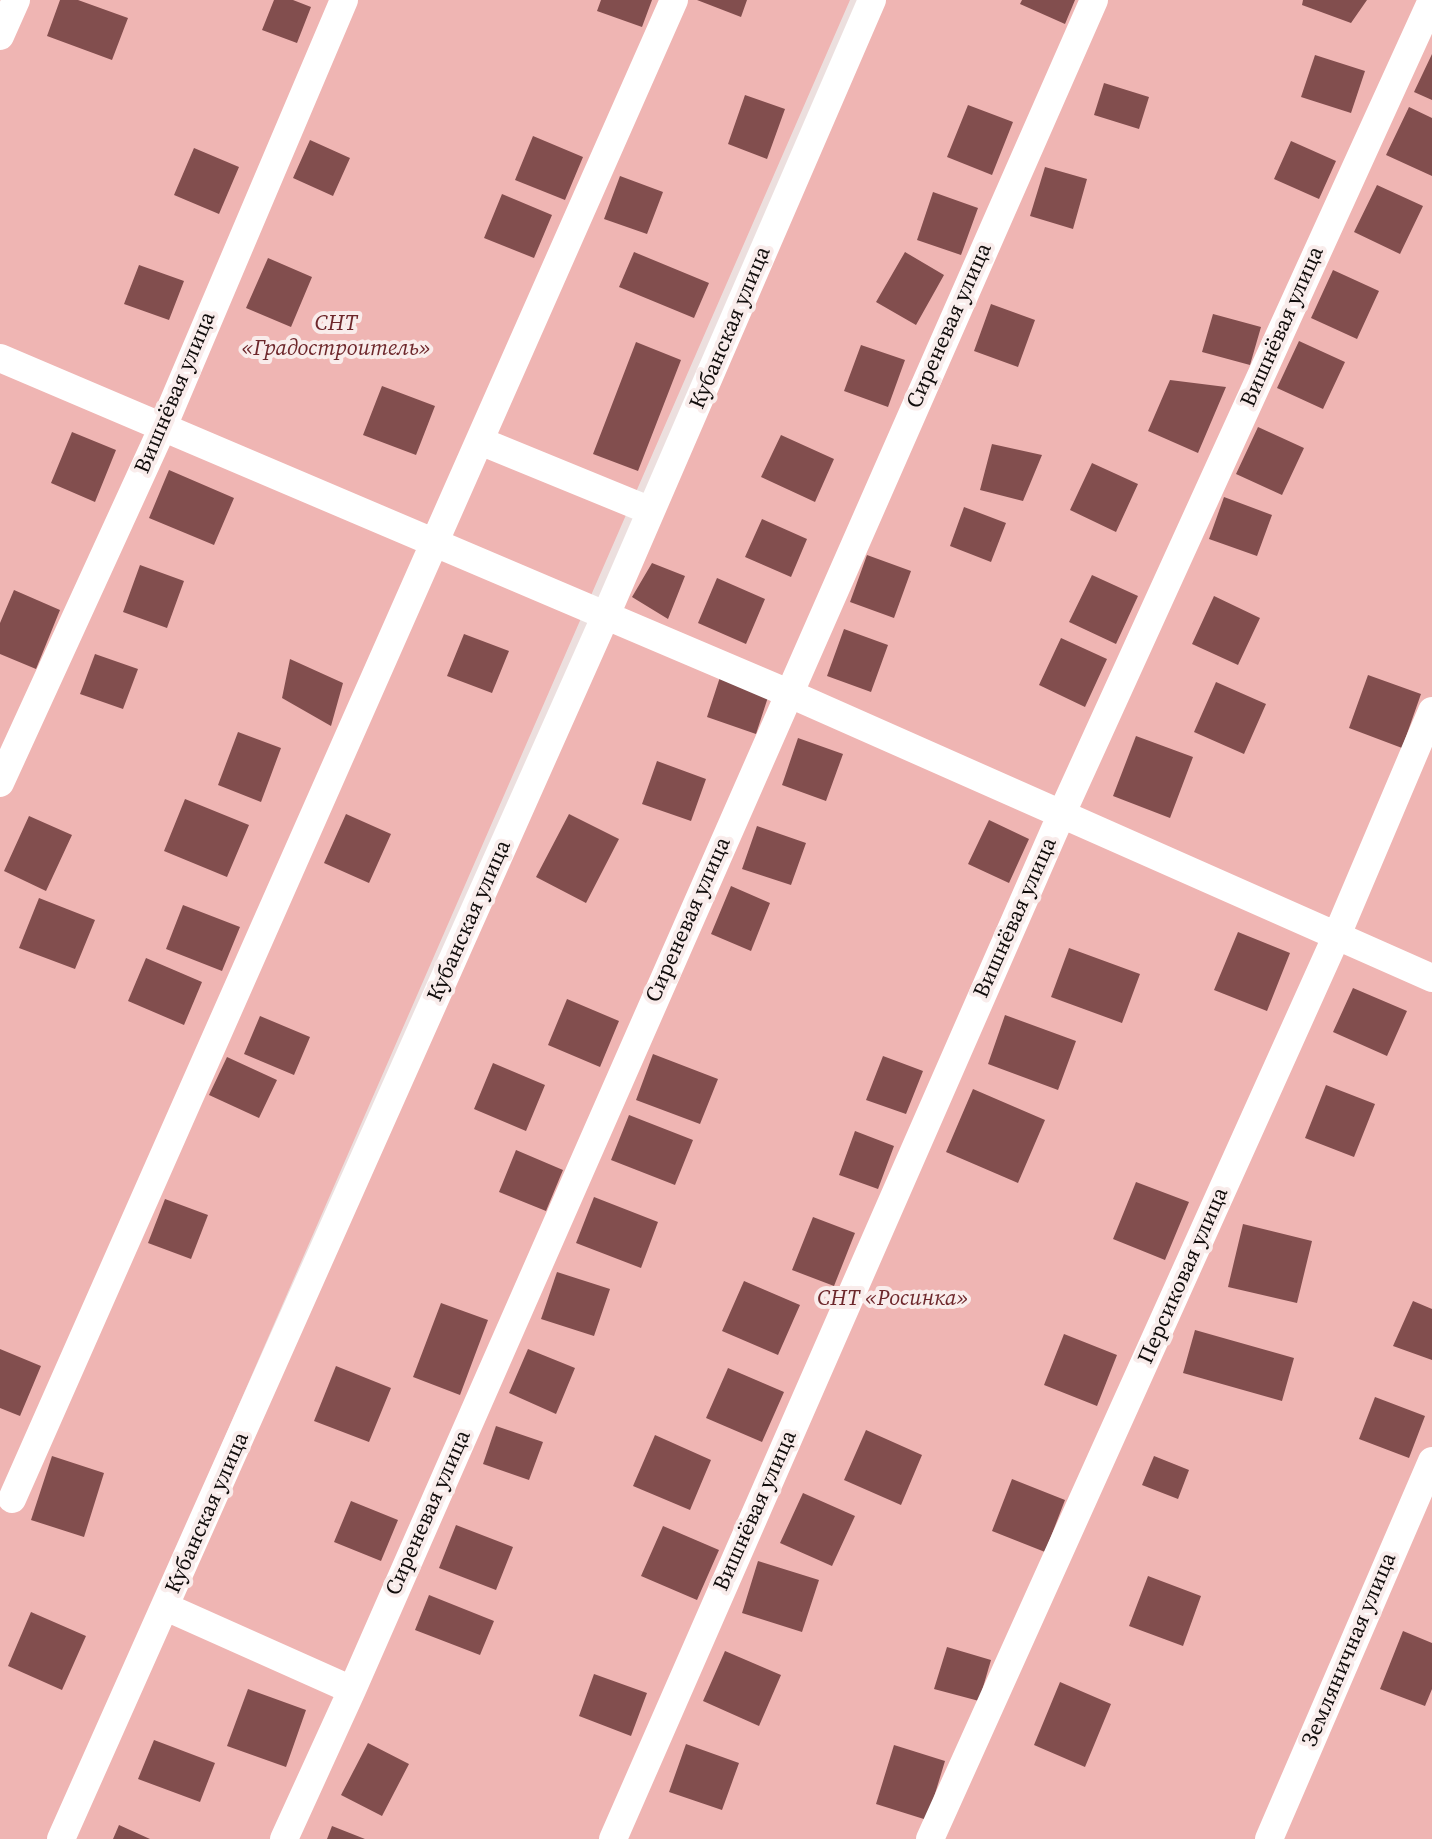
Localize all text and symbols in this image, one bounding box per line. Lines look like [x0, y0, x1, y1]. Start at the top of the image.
street label: Сиреневая улица [902, 239, 998, 413]
street label: Кубанская улица [685, 243, 777, 413]
street label: Вишнёвая улица [1236, 243, 1330, 411]
street label: Вишнёвая улица [130, 308, 222, 478]
park label: СНТ «Градостроитель» [241, 311, 431, 362]
street label: Сиреневая улица [641, 833, 737, 1007]
street label: Вишнёвая улица [969, 834, 1063, 1002]
street label: Кубанская улица [423, 836, 517, 1006]
street label: Персиковая улица [1133, 1184, 1235, 1368]
park label: СНТ «Росинка» [817, 1286, 969, 1312]
street label: Сиреневая улица [381, 1426, 477, 1600]
street label: Вишнёвая улица [709, 1427, 803, 1595]
street label: Кубанская улица [161, 1428, 255, 1598]
street label: Земляничная улица [1297, 1549, 1403, 1751]

